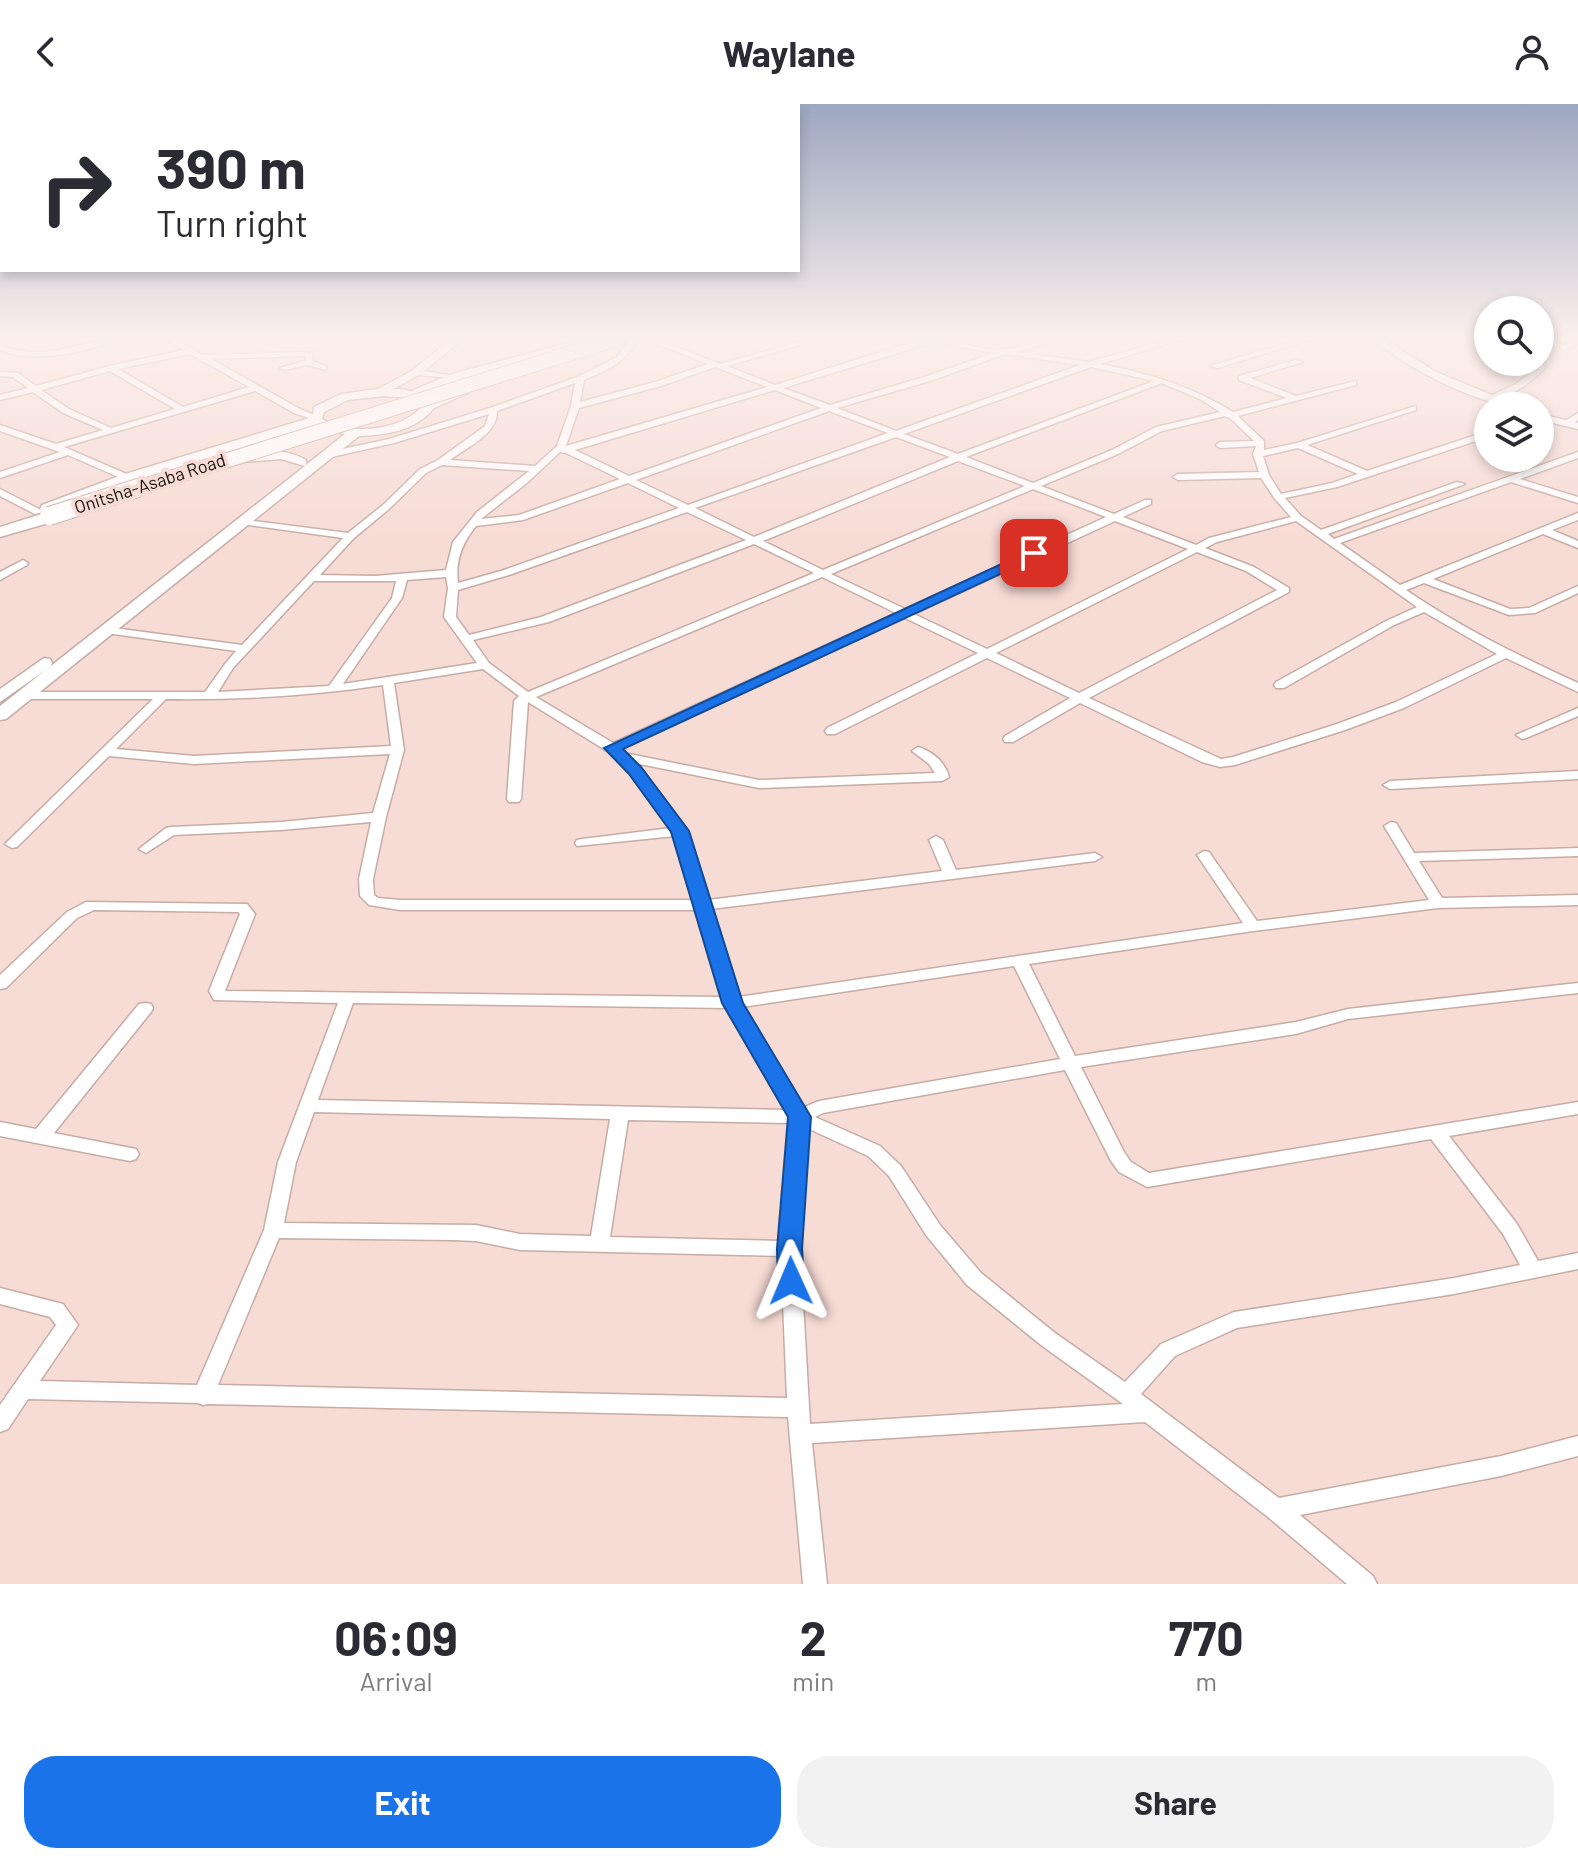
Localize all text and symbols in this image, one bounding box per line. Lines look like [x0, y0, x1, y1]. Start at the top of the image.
icon: back [24, 30, 68, 74]
icon: person [1510, 30, 1554, 74]
text: Waylane [722, 31, 856, 74]
text: 390 m [156, 133, 306, 200]
icon: right [24, 136, 128, 240]
text: Turn right [156, 201, 308, 244]
map controls [1474, 296, 1554, 472]
button: search [1474, 296, 1554, 376]
button: layers [1474, 392, 1554, 472]
street label: Onitsha-Asaba Road [71, 448, 228, 518]
pin [1000, 519, 1068, 587]
icon: arrive [1012, 531, 1056, 575]
position arrow [749, 1239, 833, 1323]
text: 06:09 [334, 1608, 458, 1666]
text: 2 [800, 1608, 827, 1666]
text: 770 [1169, 1608, 1244, 1666]
text: Arrival [360, 1665, 432, 1696]
text: min [792, 1665, 834, 1696]
text: m [1195, 1665, 1217, 1696]
button: Exit [24, 1756, 781, 1848]
button: Share [797, 1756, 1554, 1848]

